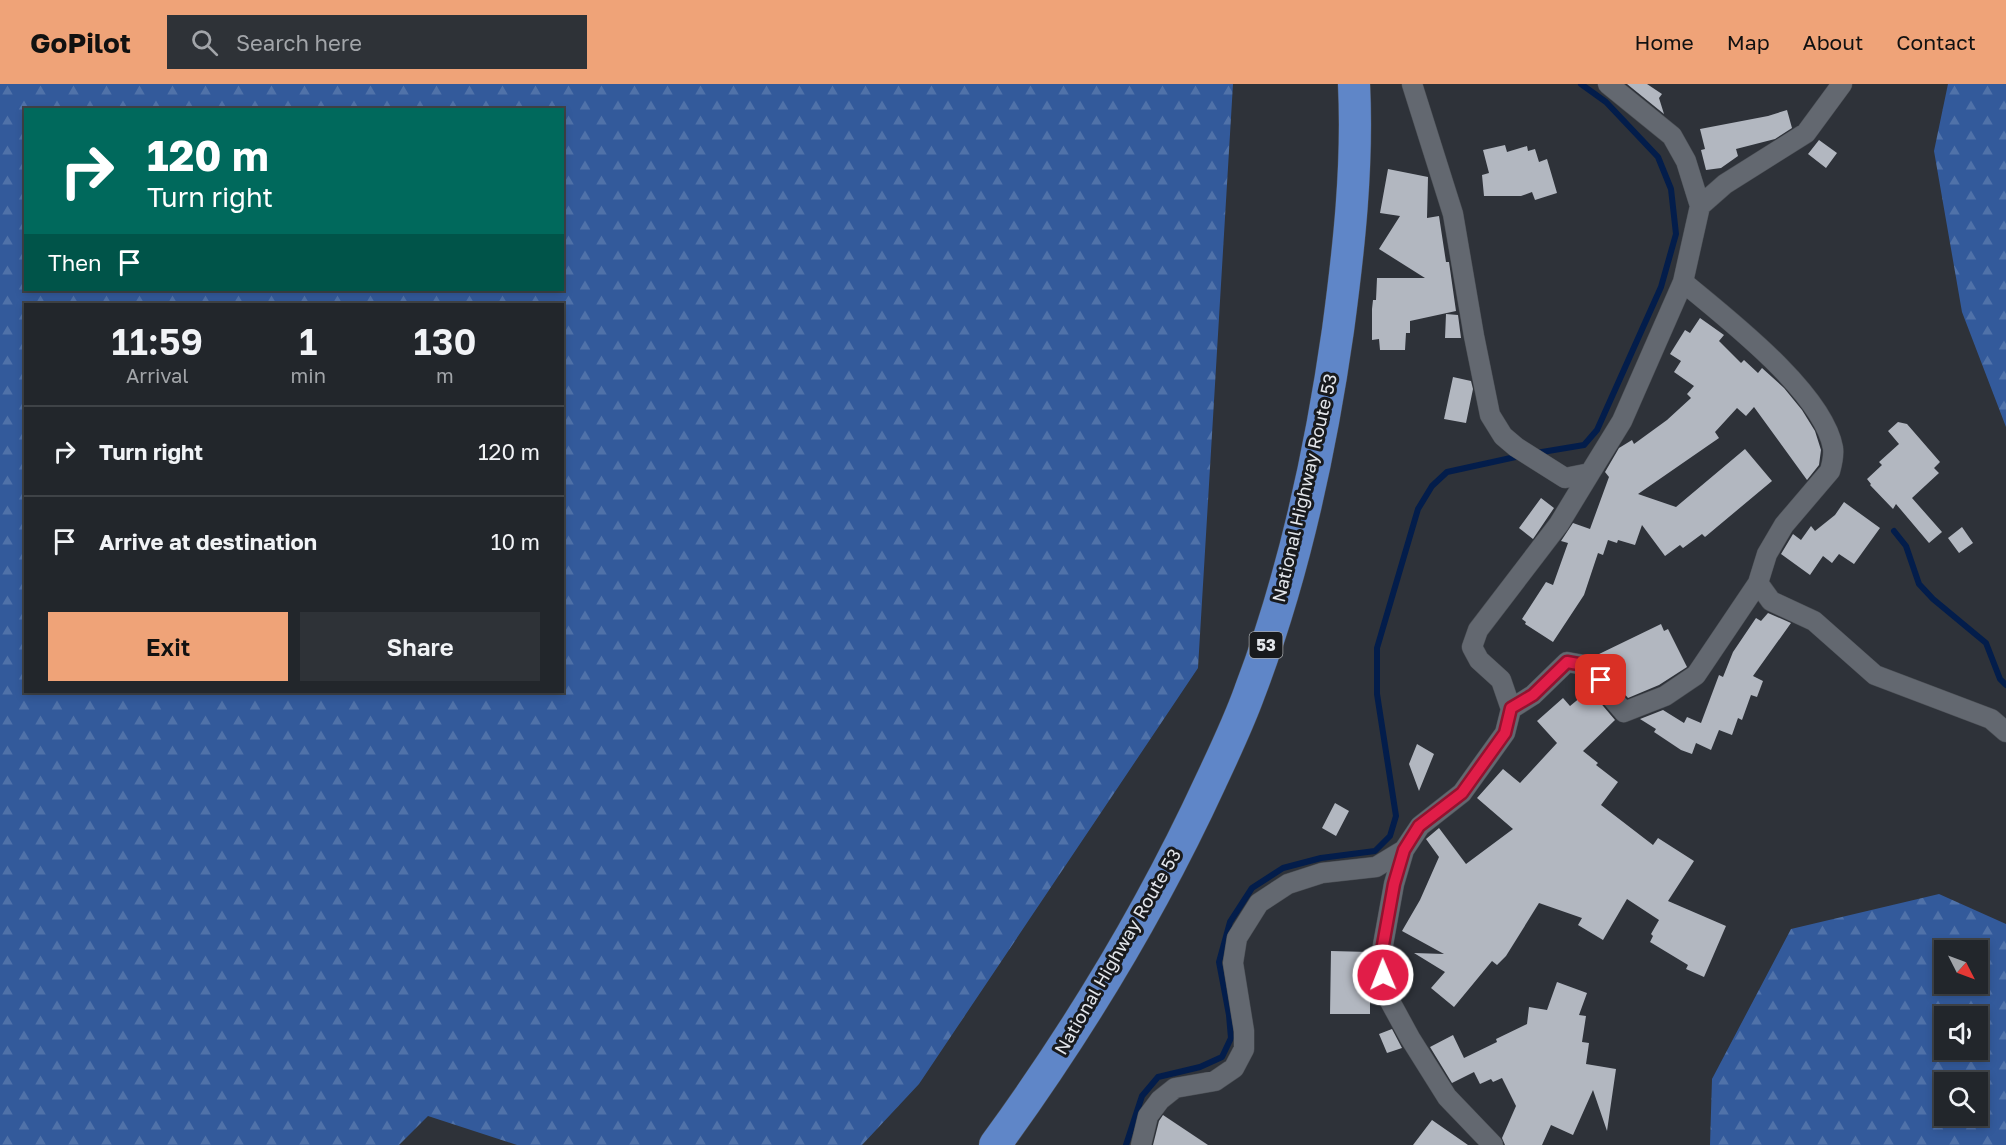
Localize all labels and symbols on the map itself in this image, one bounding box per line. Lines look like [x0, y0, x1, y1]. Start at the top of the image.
street label: National Highway Route 53 [1267, 371, 1341, 604]
road number: 53 [1250, 632, 1282, 658]
pin [1575, 654, 1626, 705]
street label: National Highway Route 53 [1049, 845, 1185, 1058]
north arrow [1934, 940, 1988, 994]
position arrow [1351, 943, 1415, 1007]

